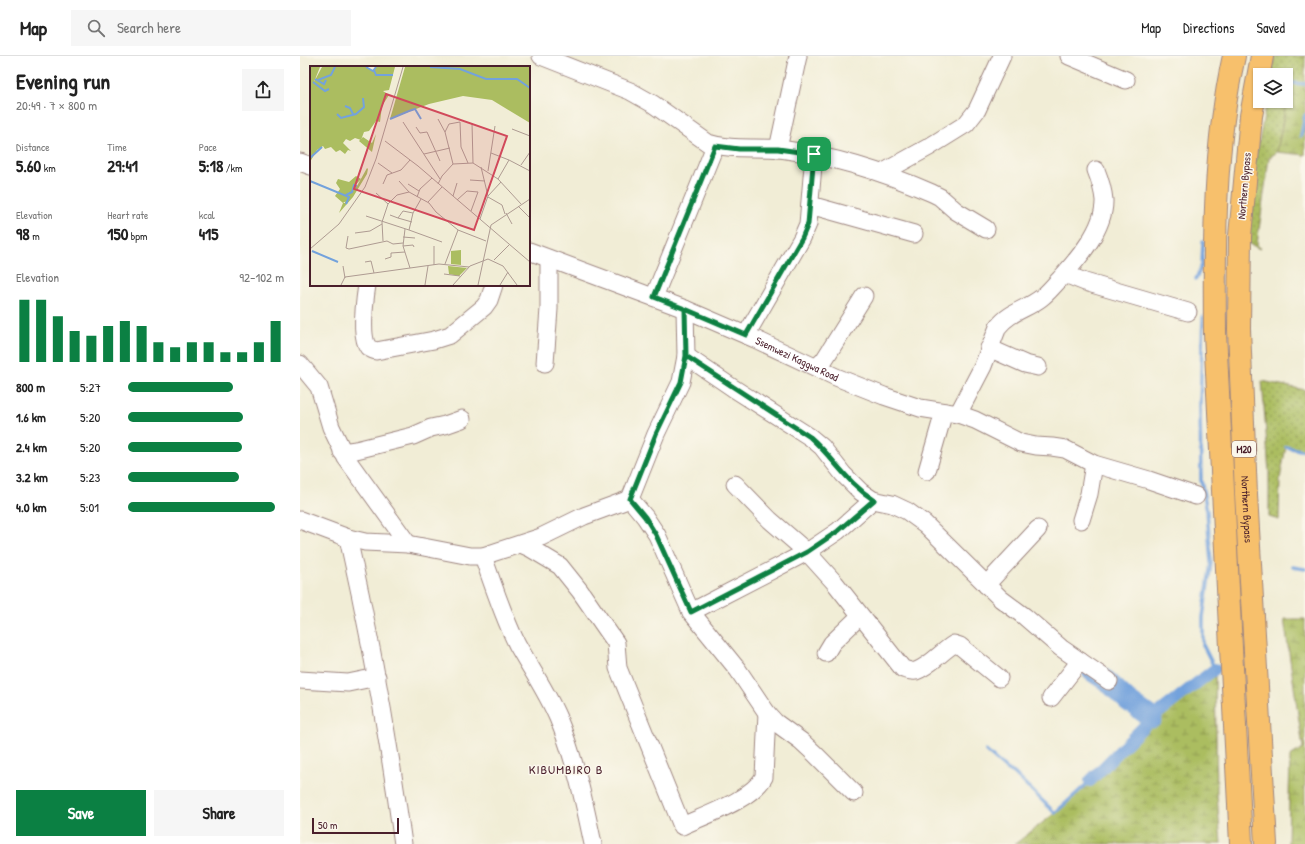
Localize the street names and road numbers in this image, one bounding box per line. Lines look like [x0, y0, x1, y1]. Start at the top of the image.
street label: Northern Bypass [1234, 152, 1254, 220]
street label: Ssemwezi Kaggwa Road [753, 333, 841, 385]
road number: M20 [1232, 441, 1256, 457]
street label: Northern Bypass [1238, 476, 1256, 543]

